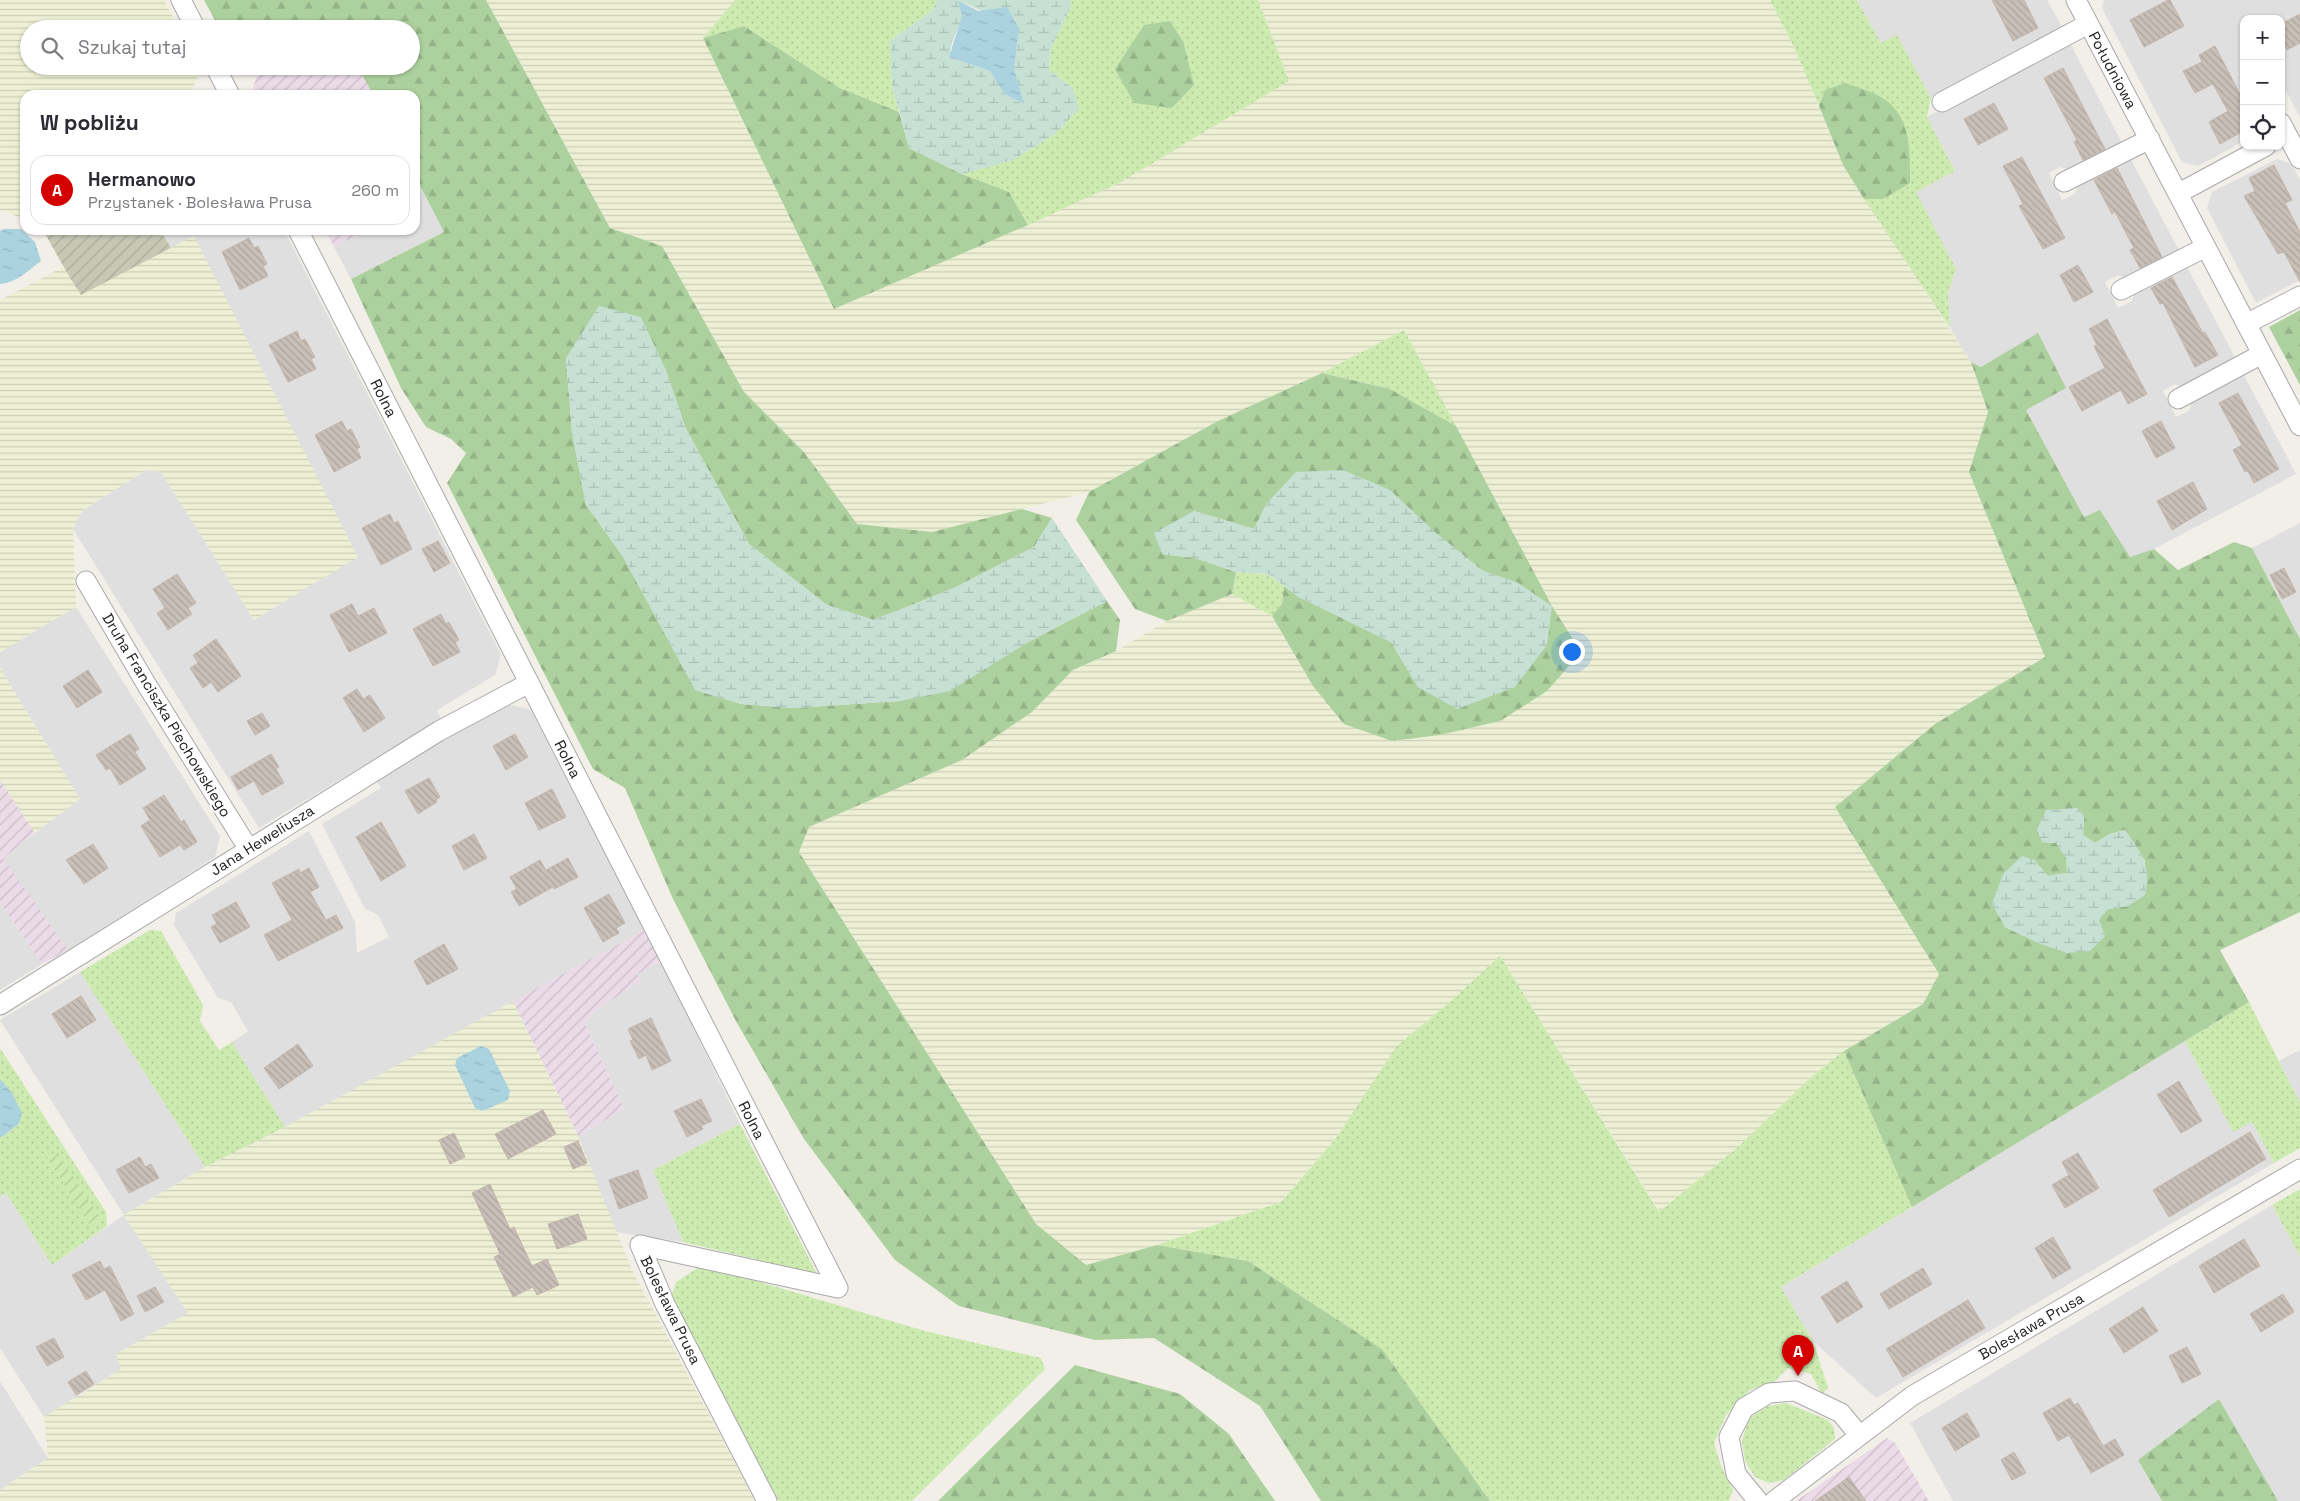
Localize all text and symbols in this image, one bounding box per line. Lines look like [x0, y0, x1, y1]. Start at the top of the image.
map controls [2240, 15, 2285, 150]
button: + [2240, 15, 2285, 60]
search box [20, 20, 420, 75]
street label: Południowa [2085, 28, 2141, 112]
icon: search [38, 34, 66, 62]
text: Szukaj tutaj [78, 35, 186, 60]
button: − [2240, 60, 2285, 105]
button: locate [2240, 105, 2285, 150]
text: W pobliżu [40, 109, 139, 136]
text: Hermanowo [88, 167, 196, 192]
text: A [52, 180, 62, 201]
text: 260 m [351, 180, 399, 201]
text: Przystanek · Bolesława Prusa [88, 192, 312, 213]
street label: Rolna [366, 376, 402, 421]
street label: Druha Franciszka Piechowskiego [98, 609, 236, 821]
your location [1559, 639, 1585, 665]
street label: Rolna [550, 737, 586, 782]
street label: Jana Heweliusza [207, 800, 318, 880]
street label: Rolna [734, 1098, 770, 1143]
street label: Bolesława Prusa [637, 1253, 706, 1368]
street label: Bolesława Prusa [1975, 1288, 2087, 1364]
pin: A [1782, 1335, 1814, 1376]

